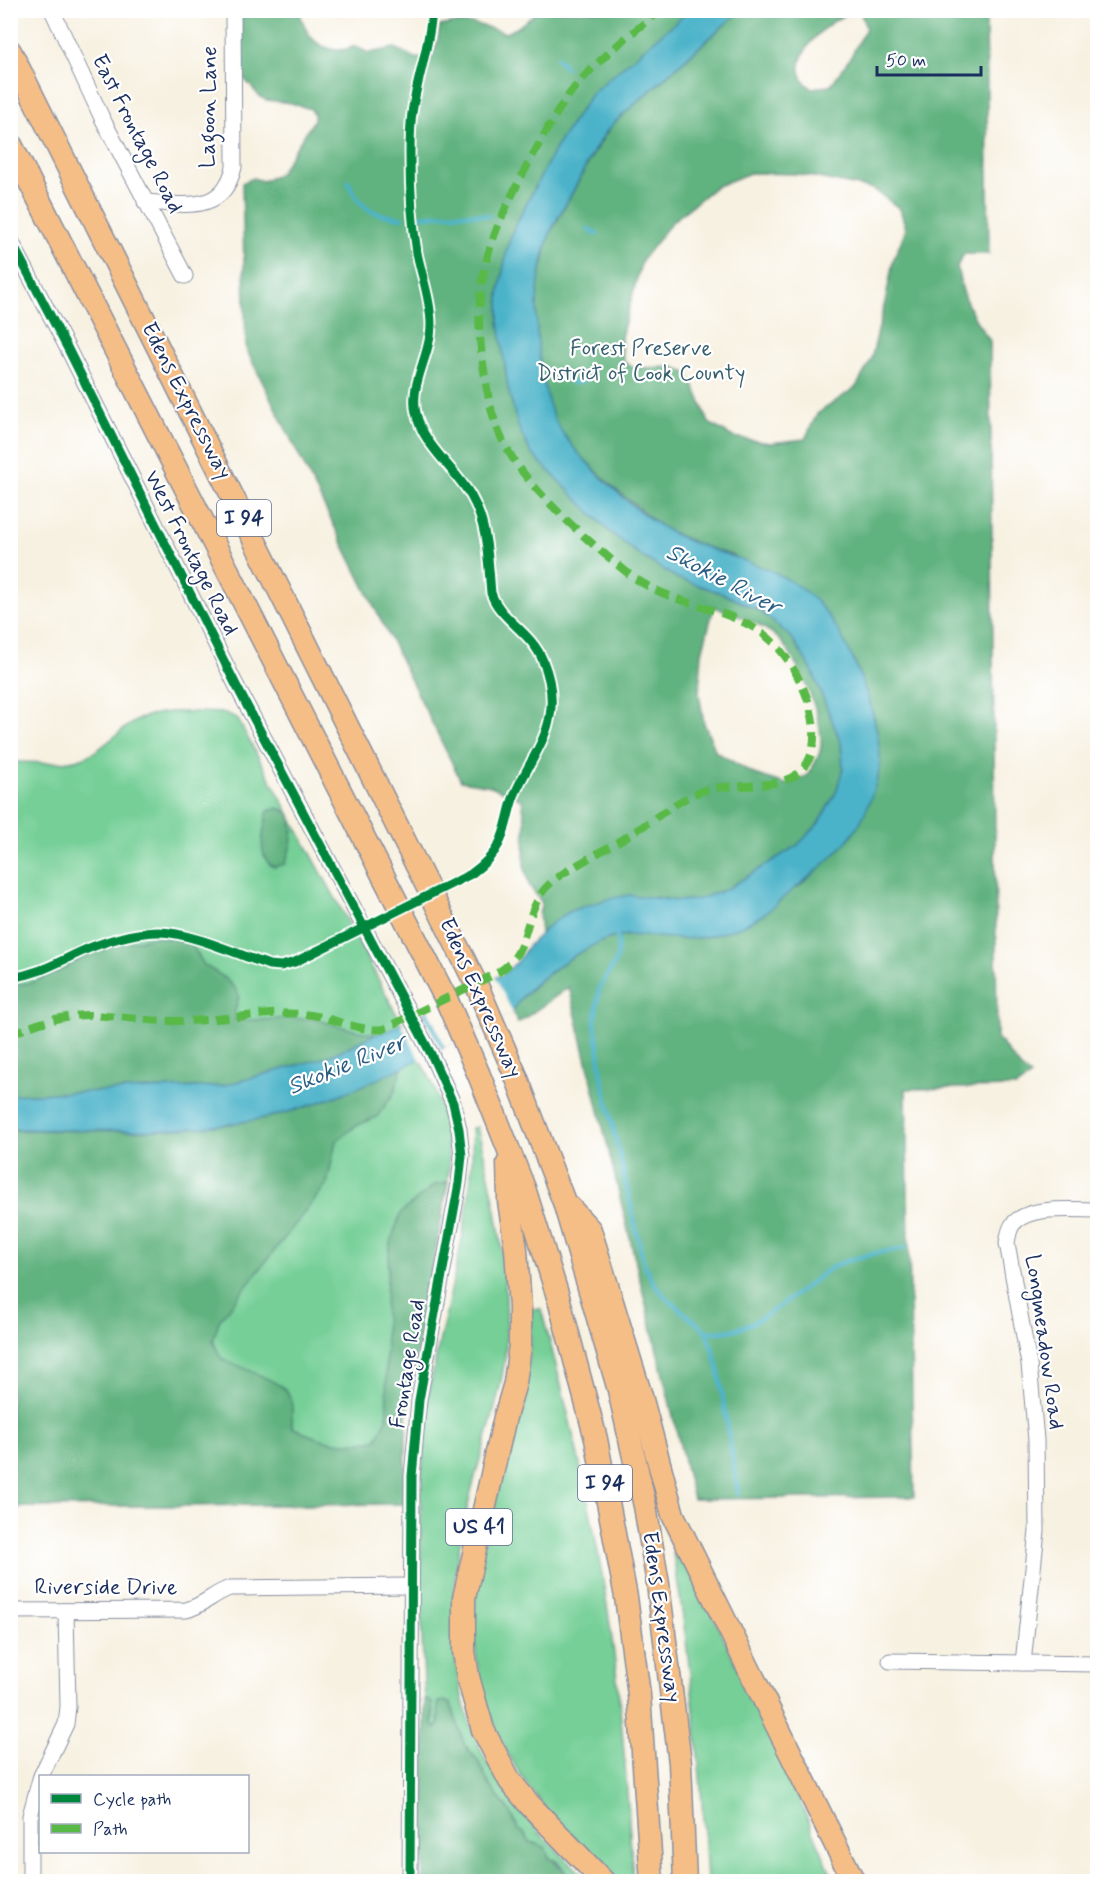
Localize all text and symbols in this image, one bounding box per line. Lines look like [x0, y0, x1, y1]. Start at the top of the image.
scale bar [877, 39, 980, 77]
street label: Lagoon Lane [194, 46, 227, 168]
text: 50 m [886, 49, 926, 73]
street label: East Frontage Road [82, 50, 189, 220]
street label: Edens Expressway [134, 318, 238, 484]
park label: Forest Preserve District of Cook County [537, 335, 745, 388]
street label: West Frontage Road [135, 466, 245, 642]
road number: I 94 [217, 500, 271, 536]
water label: Skokie River [661, 537, 789, 625]
street label: Edens Expressway [432, 914, 528, 1082]
water label: Skokie River [283, 1026, 414, 1103]
street label: Longmeadow Road [1015, 1253, 1070, 1432]
street label: Frontage Road [384, 1297, 435, 1431]
road number: I 94 [578, 1465, 632, 1501]
road number: US 41 [446, 1509, 512, 1545]
street label: Edens Expressway [635, 1530, 687, 1704]
street label: Riverside Drive [35, 1574, 177, 1602]
legend [39, 1775, 249, 1853]
text: Cycle path [93, 1788, 171, 1812]
text: Path [93, 1818, 128, 1842]

